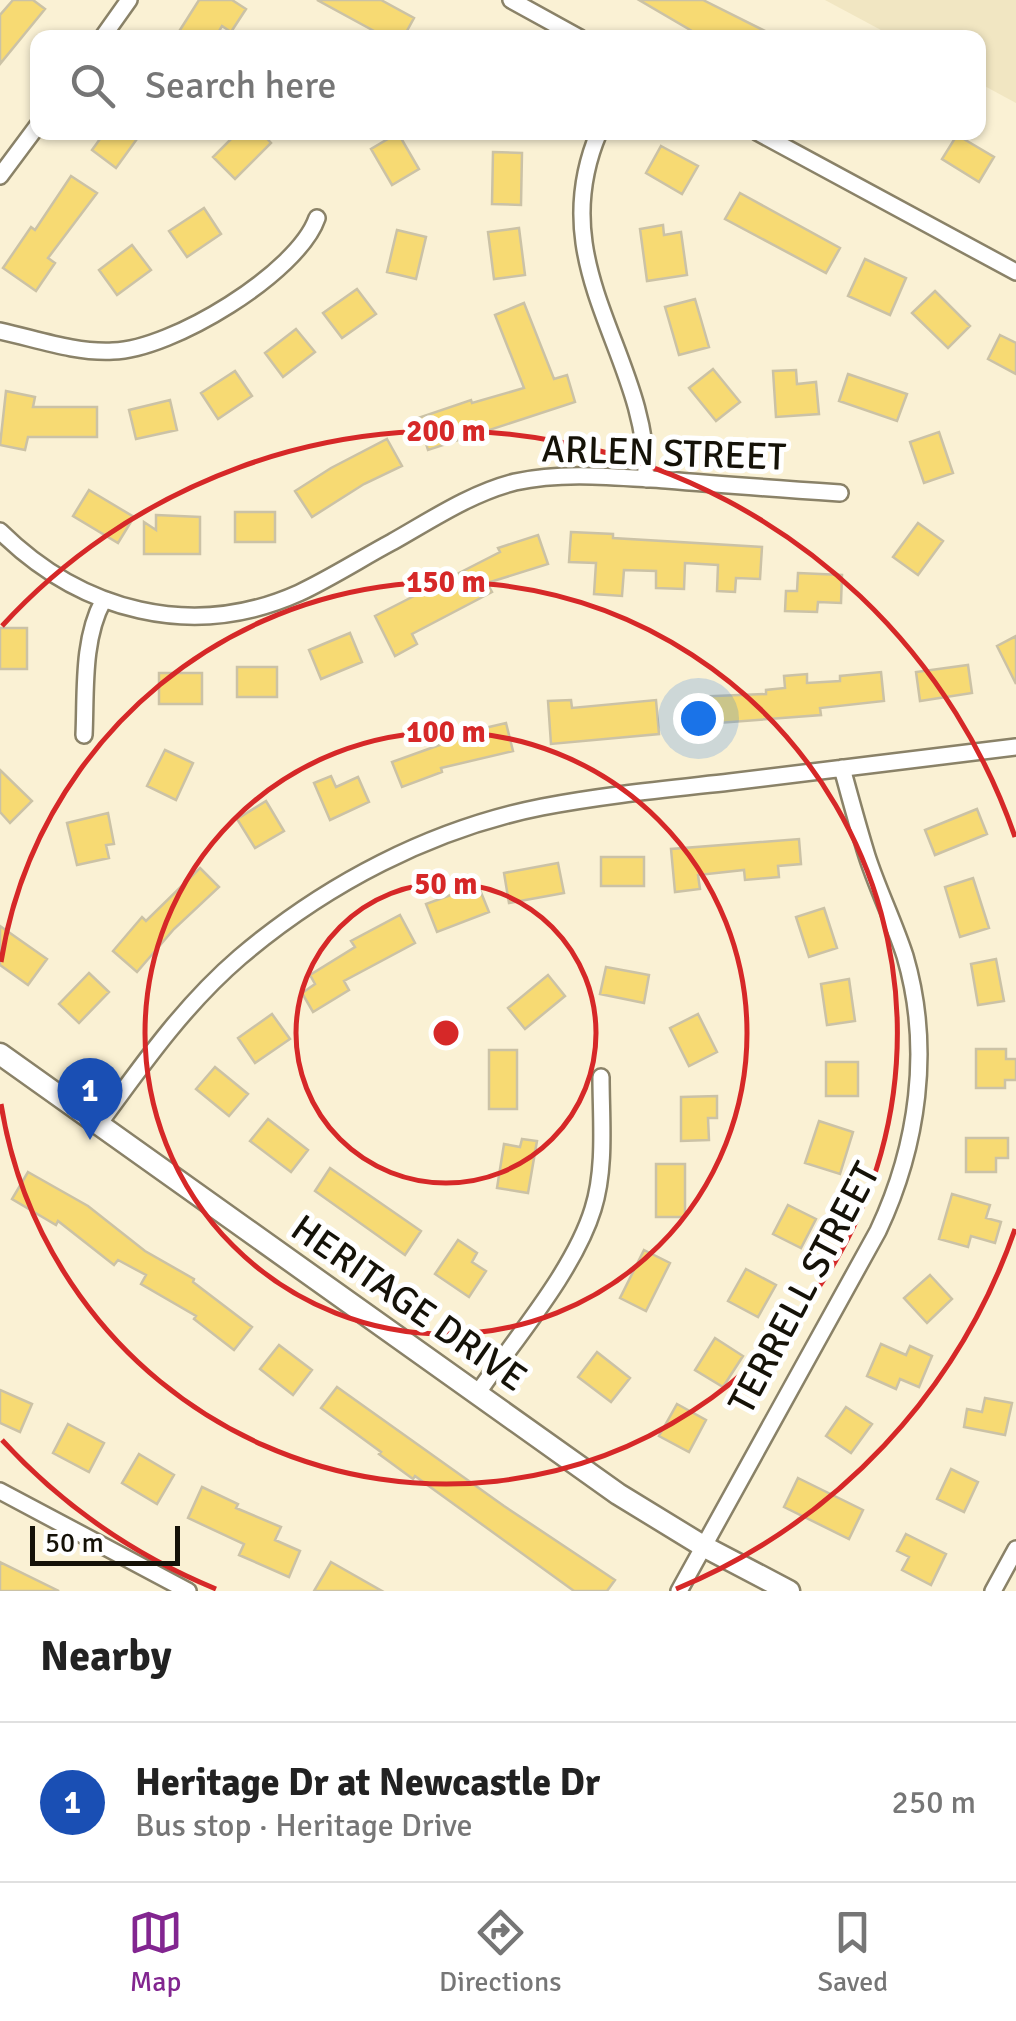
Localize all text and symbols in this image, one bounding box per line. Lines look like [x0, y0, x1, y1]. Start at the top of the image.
search box [30, 30, 986, 140]
icon: search [65, 58, 120, 113]
text: Search here [145, 62, 337, 109]
text: 200 m [406, 413, 486, 450]
street label: ARLEN STREET [541, 425, 787, 481]
text: 150 m [406, 564, 486, 601]
your location [673, 693, 724, 744]
text: 100 m [406, 714, 486, 751]
text: 50 m [414, 866, 478, 903]
centre of rings [428, 1015, 464, 1051]
pin: 1 [58, 1058, 122, 1140]
street label: TERRELL STREET [718, 1154, 890, 1422]
street label: HERITAGE DRIVE [282, 1204, 536, 1402]
scale bar [30, 1521, 180, 1566]
text: 50 m [45, 1526, 104, 1560]
text: Nearby [40, 1631, 172, 1682]
text: Heritage Dr at Newcastle Dr [135, 1759, 600, 1806]
text: 1 [64, 1783, 81, 1822]
text: 250 m [892, 1783, 976, 1822]
text: Bus stop · Heritage Drive [135, 1806, 473, 1845]
tab: Map [128, 1905, 183, 1999]
tab: Directions [439, 1905, 561, 1999]
tab: Saved [817, 1905, 888, 1999]

